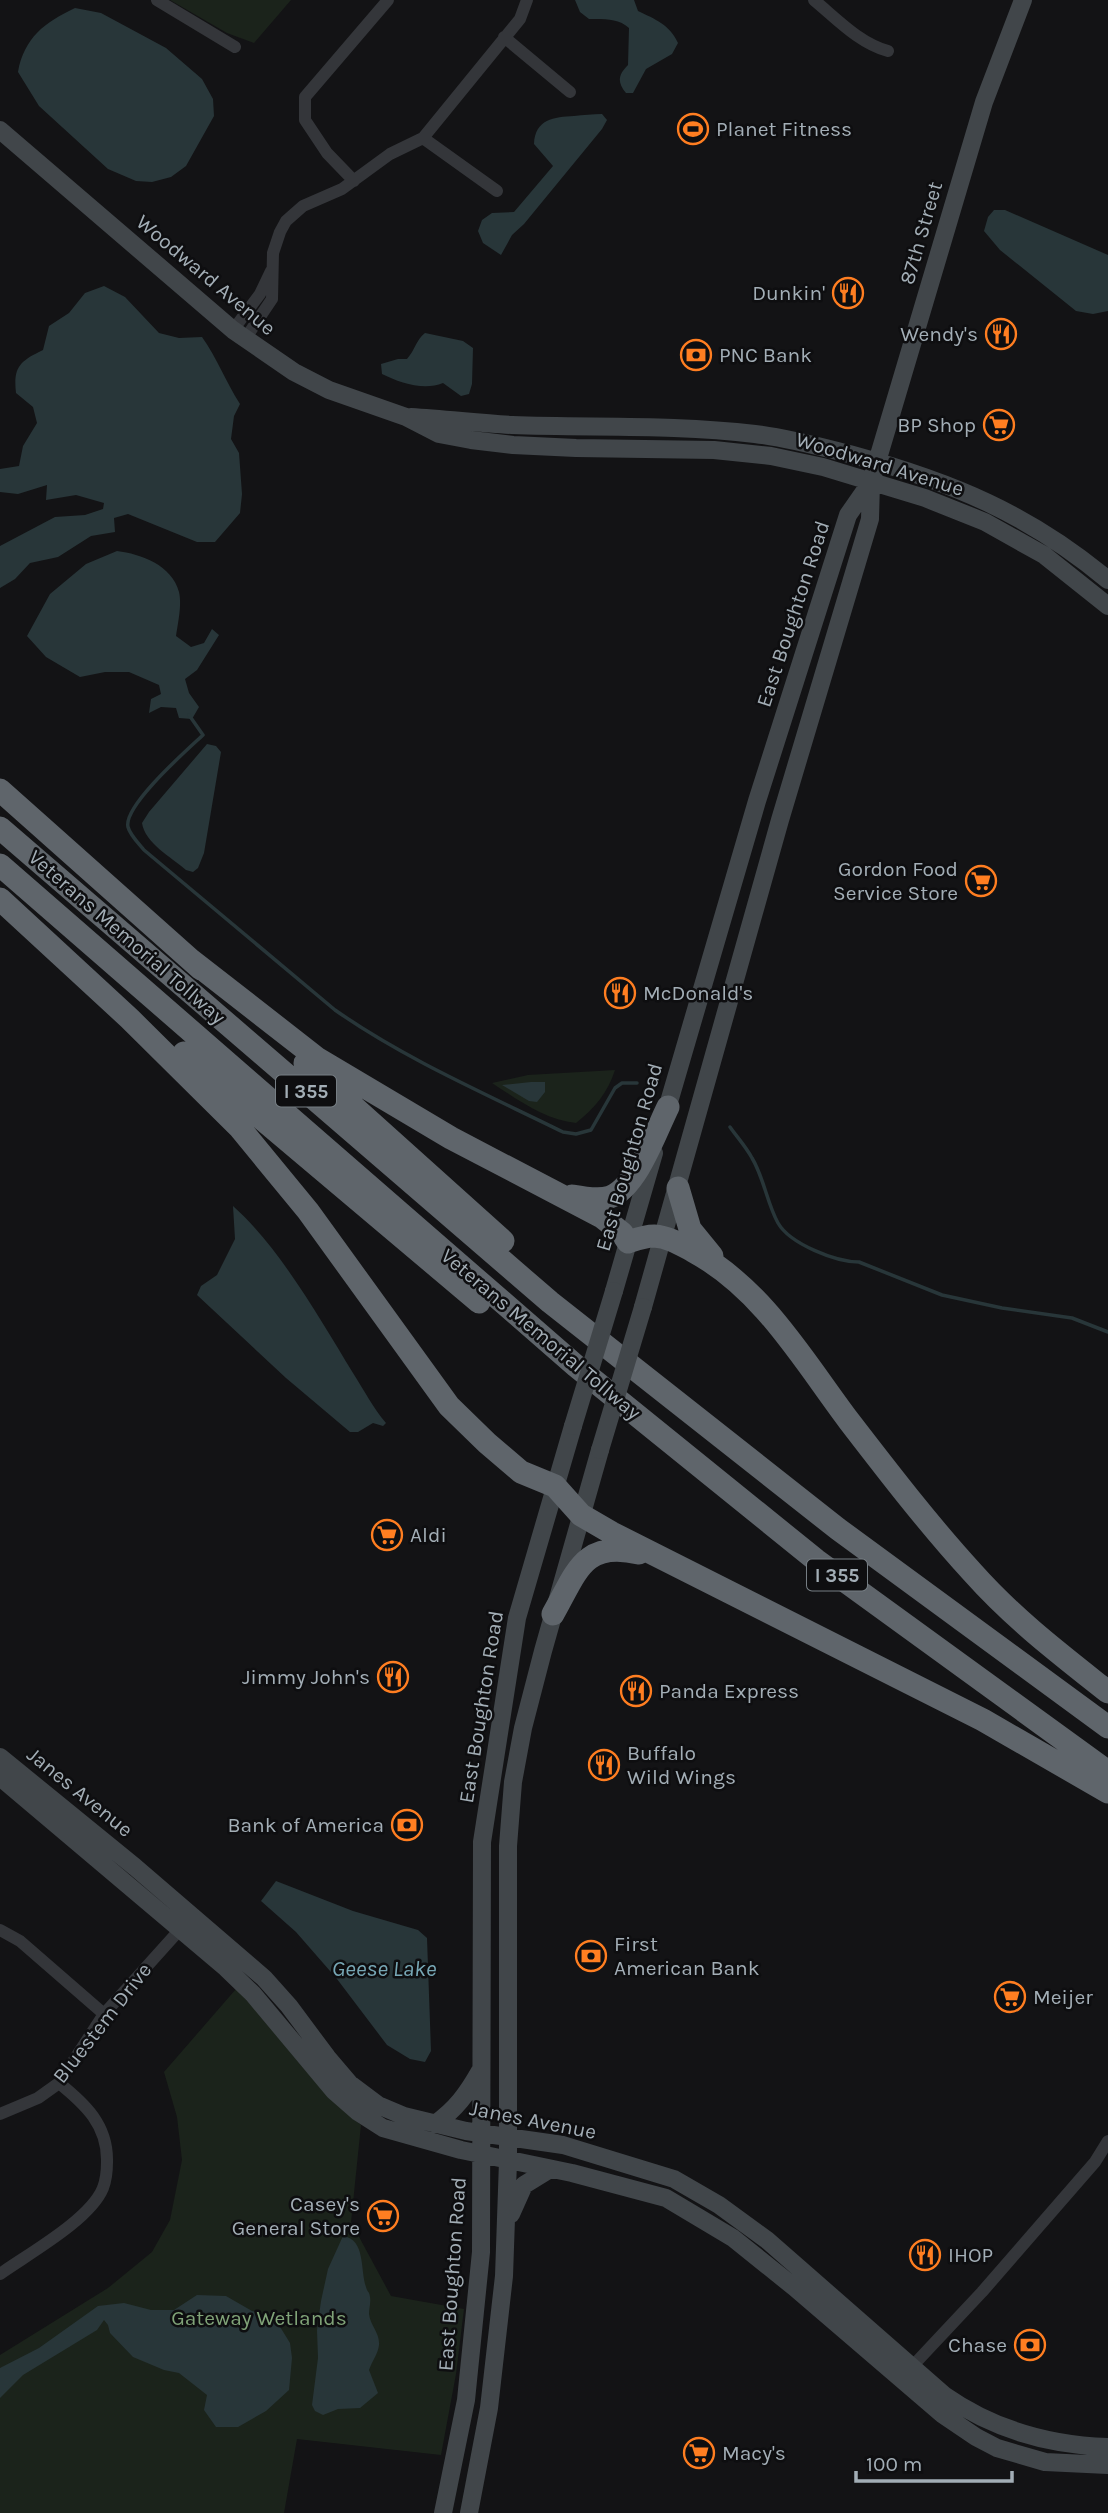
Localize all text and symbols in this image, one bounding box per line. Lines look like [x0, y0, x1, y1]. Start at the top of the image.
sports icon: Planet Fitness [676, 112, 710, 146]
place label: Planet Fitness [716, 117, 852, 141]
street label: 87th Street [895, 179, 947, 287]
street label: Woodward Avenue [131, 210, 281, 340]
restaurant icon: Dunkin' [831, 276, 865, 310]
place label: Dunkin' [752, 281, 825, 305]
restaurant icon: Wendy's [984, 317, 1018, 351]
place label: Wendy's [900, 322, 978, 346]
bank icon: PNC Bank [679, 338, 713, 372]
place label: PNC Bank [719, 343, 812, 367]
supermarket icon: BP Shop [982, 408, 1016, 442]
place label: BP Shop [897, 413, 976, 437]
street label: Woodward Avenue [793, 427, 967, 501]
street label: East Boughton Road [752, 518, 834, 710]
street label: Veterans Memorial Tollway [24, 845, 231, 1029]
place label: Gordon Food Service Store [833, 857, 958, 905]
supermarket icon: Gordon Food Service Store [964, 864, 998, 898]
restaurant icon: McDonald's [603, 976, 637, 1010]
place label: McDonald's [643, 981, 753, 1005]
street label: East Boughton Road [591, 1060, 667, 1254]
road number: I 355 [276, 1076, 336, 1106]
street label: Veterans Memorial Tollway [436, 1243, 646, 1425]
supermarket icon: Aldi [370, 1518, 404, 1552]
place label: Aldi [410, 1523, 447, 1547]
road number: I 355 [807, 1560, 867, 1590]
street label: East Boughton Road [454, 1609, 508, 1805]
restaurant icon: Jimmy John's [376, 1660, 410, 1694]
place label: Jimmy John's [242, 1665, 370, 1689]
restaurant icon: Panda Express [619, 1674, 653, 1708]
place label: Panda Express [659, 1679, 799, 1703]
place label: Buffalo Wild Wings [627, 1741, 736, 1789]
street label: Janes Avenue [22, 1742, 138, 1842]
restaurant icon: Buffalo Wild Wings [587, 1748, 621, 1782]
bank icon: Bank of America [390, 1808, 424, 1842]
place label: Bank of America [227, 1813, 384, 1837]
place label: First American Bank [614, 1932, 760, 1980]
bank icon: First American Bank [574, 1939, 608, 1973]
water label: Geese Lake [332, 1955, 437, 1982]
street label: Bluestem Drive [48, 1958, 156, 2088]
supermarket icon: Meijer [993, 1980, 1027, 2014]
place label: Meijer [1033, 1985, 1093, 2009]
street label: Janes Avenue [468, 2096, 598, 2144]
street label: East Boughton Road [433, 2176, 471, 2372]
place label: Casey's General Store [232, 2192, 360, 2240]
supermarket icon: Casey's General Store [366, 2199, 400, 2233]
restaurant icon: IHOP [908, 2238, 942, 2272]
place label: IHOP [948, 2243, 993, 2267]
park label: Gateway Wetlands [171, 2306, 347, 2330]
bank icon: Chase [1013, 2328, 1047, 2362]
place label: Chase [948, 2333, 1007, 2357]
supermarket icon: Macy's [682, 2436, 716, 2470]
scale bar [856, 2440, 1012, 2484]
place label: Macy's [722, 2441, 786, 2465]
text: 100 m [866, 2452, 923, 2476]

